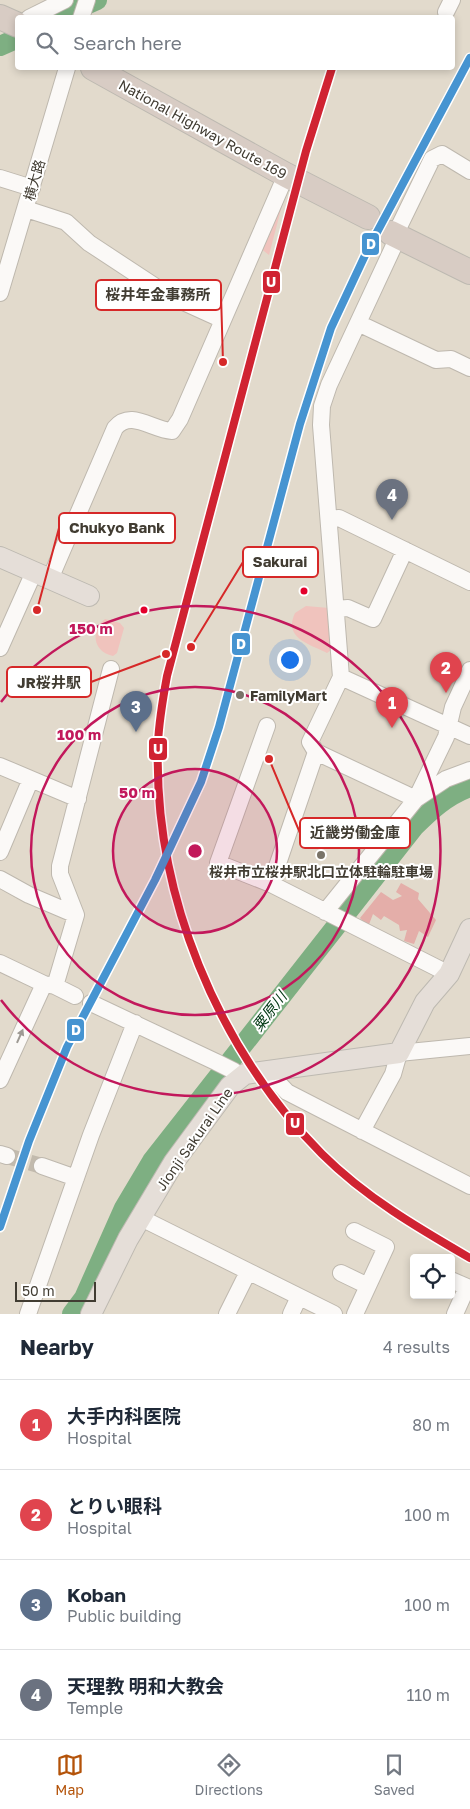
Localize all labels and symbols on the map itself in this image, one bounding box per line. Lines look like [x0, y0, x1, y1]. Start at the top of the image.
street label: National Highway Route 169 [116, 76, 290, 182]
street label: 横大路 [20, 157, 48, 203]
line badge: D [361, 232, 380, 256]
text: D [366, 235, 376, 252]
line badge: U [262, 270, 281, 294]
text: U [266, 273, 276, 290]
callout: 桜井年金事務所 [96, 280, 221, 310]
text: 桜井年金事務所 [105, 285, 211, 303]
pin: 4 [376, 479, 408, 520]
callout: Chukyo Bank [59, 513, 175, 543]
text: Chukyo Bank [69, 518, 165, 536]
callout: Sakurai [243, 547, 318, 577]
text: Sakurai [253, 552, 307, 570]
unlabelled marker [299, 586, 309, 596]
unlabelled marker [139, 605, 149, 615]
text: 150 m [69, 619, 113, 637]
line badge: D [231, 632, 251, 656]
text: D [236, 635, 246, 652]
your location [277, 647, 303, 673]
pin: 2 [430, 652, 462, 693]
callout: JR桜井駅 [7, 667, 91, 697]
text: JR桜井駅 [17, 673, 81, 691]
place label: FamilyMart [250, 687, 327, 704]
pin: 1 [376, 687, 408, 728]
marker: FamilyMart [234, 689, 246, 701]
pin: 3 [120, 691, 152, 732]
text: 100 m [57, 725, 101, 743]
line badge: U [148, 737, 168, 761]
text: U [153, 740, 163, 757]
text: 50 m [119, 783, 155, 801]
callout: 近畿労働金庫 [300, 818, 410, 848]
text: 近畿労働金庫 [310, 823, 400, 841]
centre of rings [186, 842, 204, 860]
marker: 桜井市立桜井駅北口立体駐輪駐車場 [315, 849, 327, 861]
place label: 桜井市立桜井駅北口立体駐輪駐車場 [209, 863, 433, 880]
water label: 粟原川 [248, 986, 291, 1034]
line badge: D [66, 1018, 85, 1042]
text: D [71, 1021, 81, 1038]
one-way arrow [17, 1029, 25, 1043]
street label: Jionji Sakurai Line [152, 1084, 236, 1194]
line badge: U [285, 1112, 305, 1136]
text: U [290, 1114, 300, 1131]
scale bar [15, 1279, 96, 1302]

